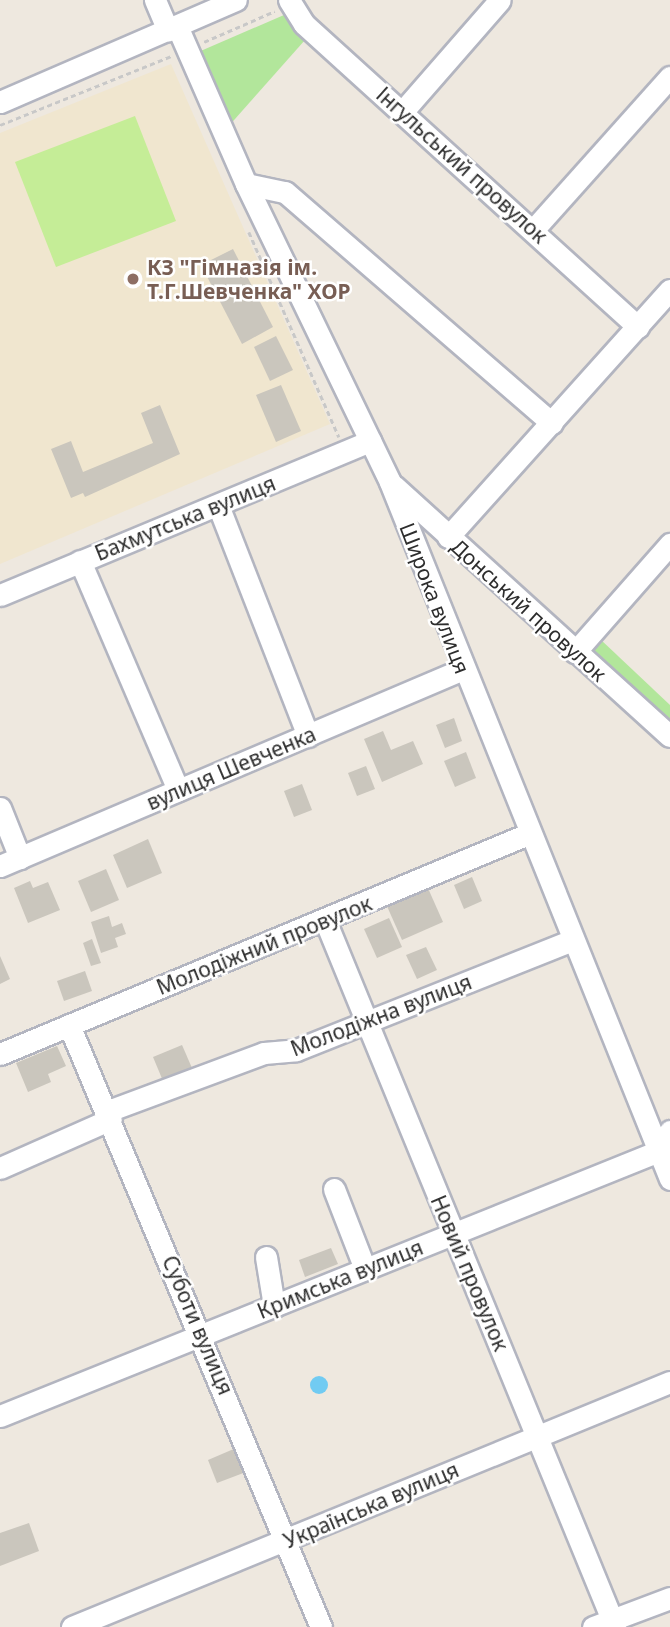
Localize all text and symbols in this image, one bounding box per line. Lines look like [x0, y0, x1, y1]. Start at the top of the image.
street label: Інгульський провулок [371, 82, 553, 248]
place label: КЗ "Гімназія ім. Т.Г.Шевченка" ХОР [147, 254, 351, 304]
marker: КЗ "Гімназія ім. Т.Г.Шевченка" ХОР [125, 271, 141, 287]
street label: Бахмутська вулиця [91, 470, 279, 566]
street label: Широка вулиця [395, 519, 475, 677]
street label: Донський провулок [446, 534, 612, 686]
street label: вулиця Шевченка [143, 721, 319, 815]
street label: Молодіжний провулок [153, 890, 375, 1000]
street label: Молодіжна вулиця [287, 969, 475, 1061]
street label: Новий провулок [426, 1191, 514, 1355]
street label: Кримська вулиця [254, 1234, 426, 1324]
street label: Суботи вулиця [157, 1252, 239, 1398]
street label: Українська вулиця [280, 1457, 462, 1553]

